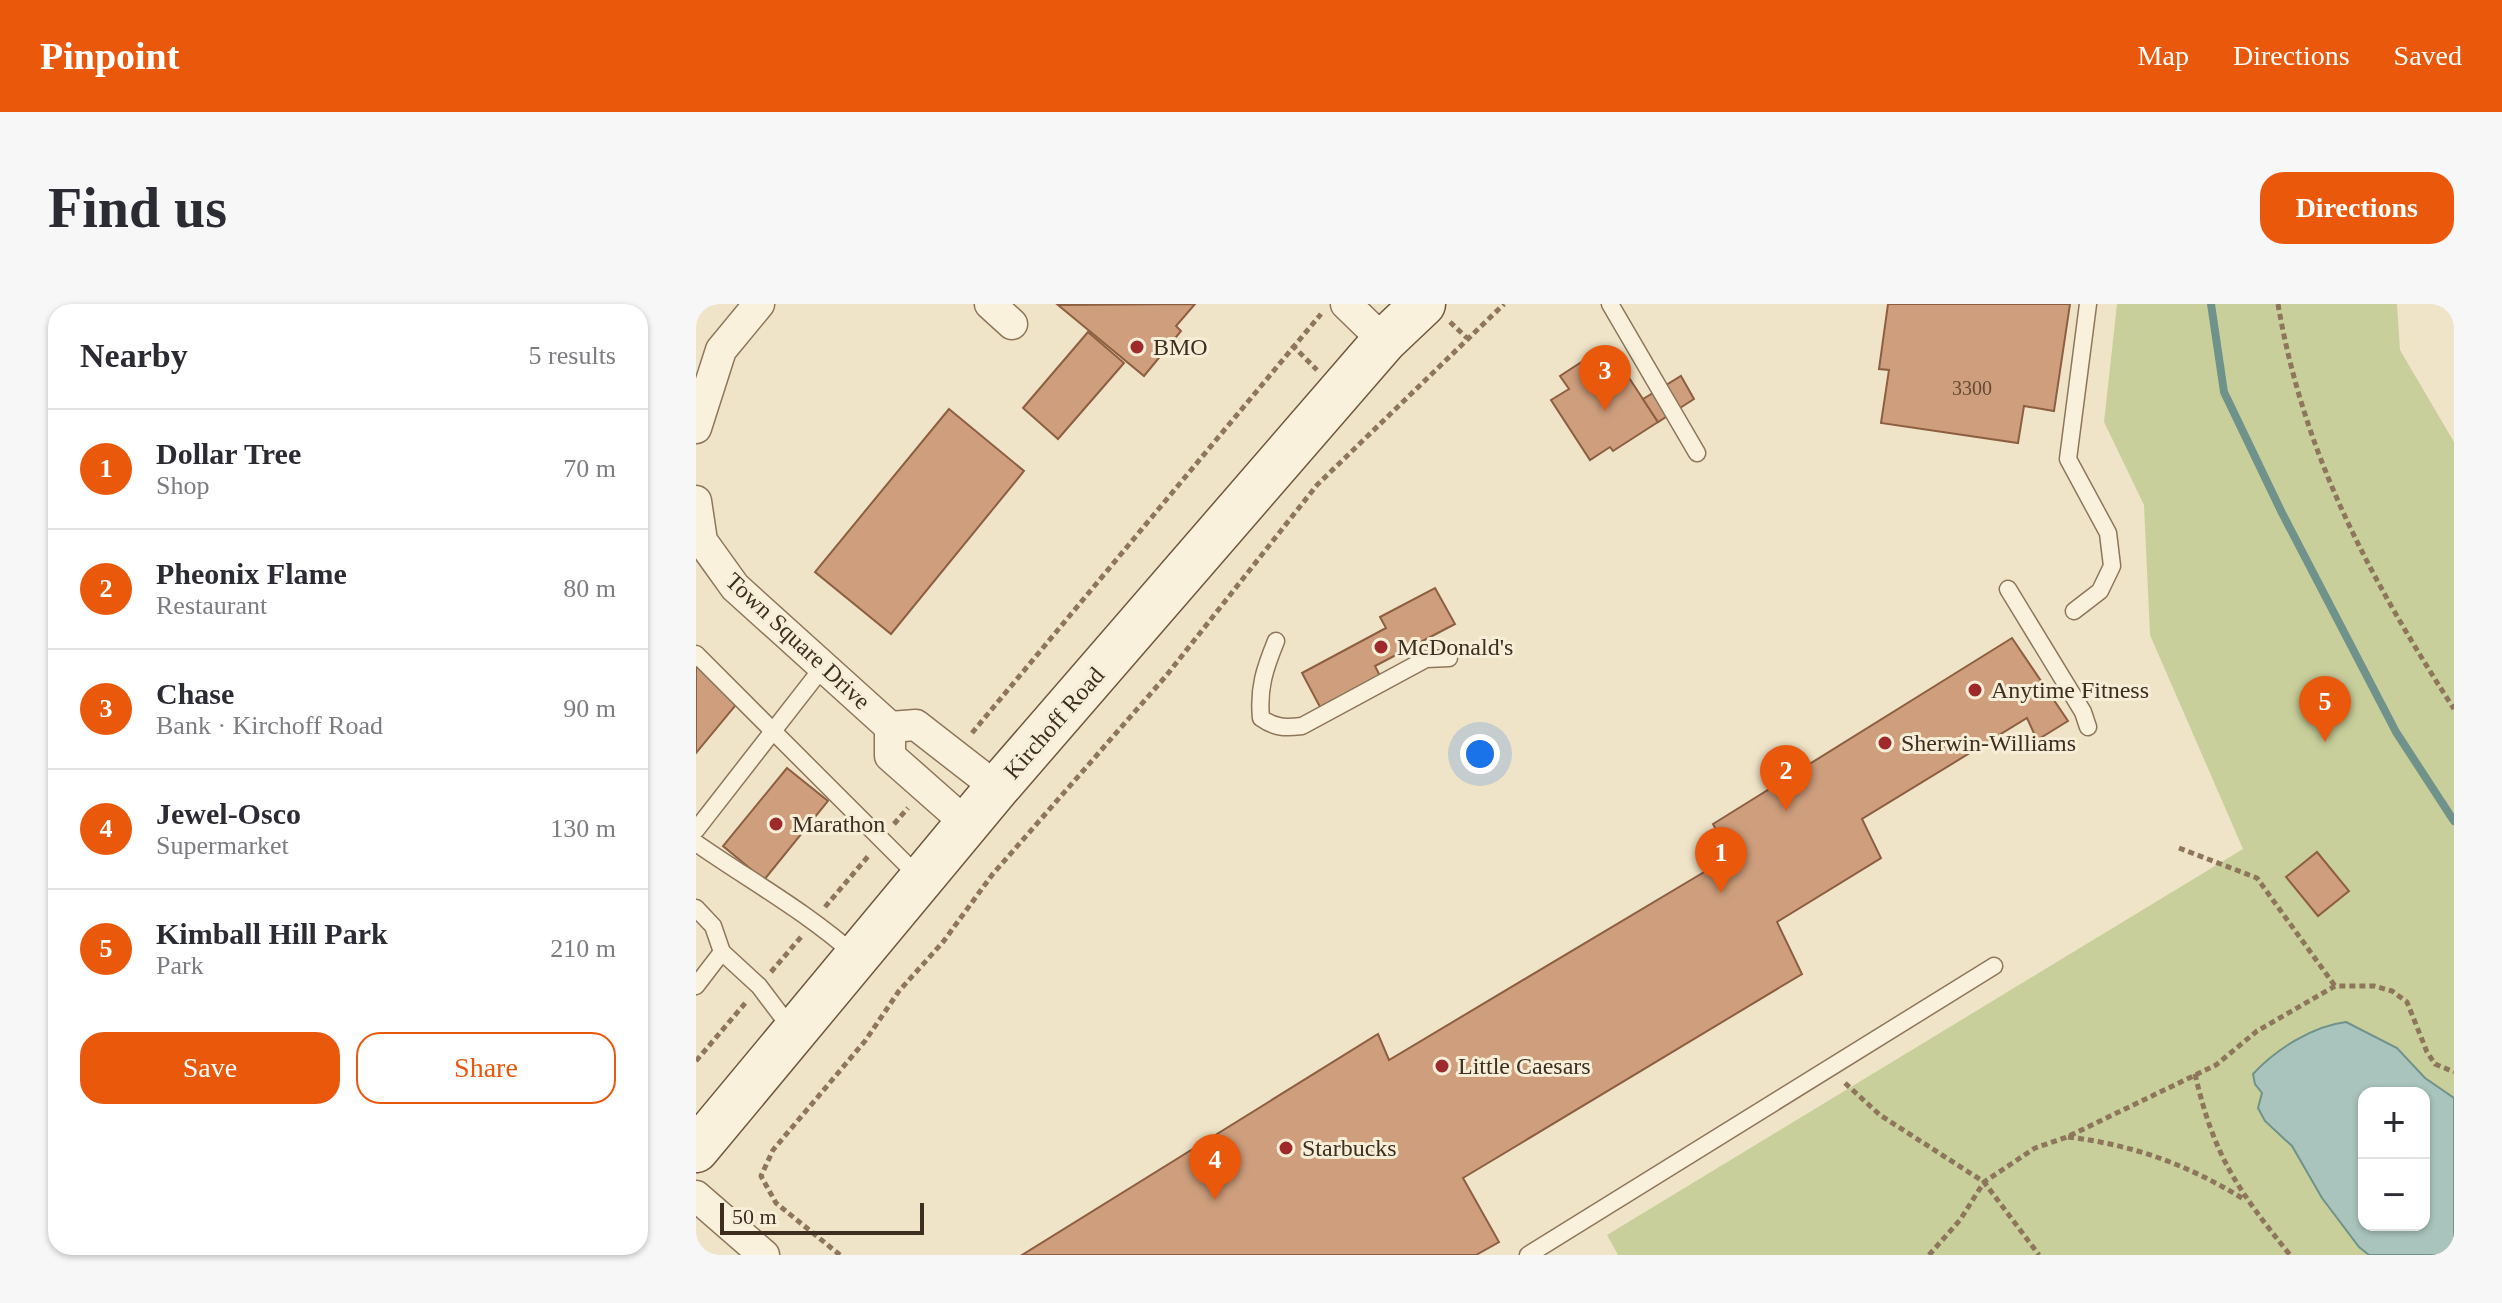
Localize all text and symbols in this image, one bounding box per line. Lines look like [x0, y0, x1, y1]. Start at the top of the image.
text: Pinpoint [40, 35, 179, 77]
text: Map [2138, 40, 2189, 71]
text: Directions [2233, 40, 2350, 71]
text: Saved [2394, 40, 2462, 71]
button: Directions [2260, 172, 2454, 244]
text: Find us [48, 177, 227, 239]
place label: BMO [1153, 334, 1208, 360]
text: Nearby [80, 337, 188, 374]
marker: BMO [1128, 338, 1146, 356]
text: 5 results [529, 341, 616, 370]
pin: 3 [1579, 345, 1631, 411]
house number: 3300 [1952, 377, 1992, 399]
text: Dollar Tree [156, 437, 301, 470]
text: 1 [100, 454, 113, 483]
text: 70 m [563, 454, 616, 483]
text: Shop [156, 471, 209, 500]
text: Pheonix Flame [156, 557, 347, 590]
street label: Town Square Drive [721, 568, 875, 714]
text: 2 [100, 574, 113, 603]
text: 80 m [563, 574, 616, 603]
text: Restaurant [156, 591, 267, 620]
place label: McDonald's [1397, 634, 1513, 660]
marker: McDonald's [1372, 638, 1390, 656]
street label: Kirchoff Road [999, 662, 1109, 784]
pin: 5 [2299, 676, 2351, 742]
text: Chase [156, 677, 234, 710]
place label: Anytime Fitness [1991, 677, 2149, 703]
marker: Anytime Fitness [1966, 681, 1984, 699]
text: 3 [100, 694, 113, 723]
text: 90 m [563, 694, 616, 723]
text: Bank · Kirchoff Road [156, 711, 383, 740]
place label: Sherwin-Williams [1901, 730, 2076, 756]
your location [1460, 734, 1500, 774]
marker: Sherwin-Williams [1876, 734, 1894, 752]
pin: 2 [1760, 745, 1812, 811]
text: Jewel-Osco [156, 797, 301, 830]
place label: Marathon [792, 811, 885, 837]
text: 4 [100, 814, 113, 843]
text: 130 m [550, 814, 616, 843]
marker: Marathon [767, 815, 785, 833]
pin: 1 [1695, 827, 1747, 893]
text: Supermarket [156, 831, 289, 860]
text: Kimball Hill Park [156, 917, 388, 950]
text: 5 [100, 934, 113, 963]
text: 210 m [550, 934, 616, 963]
text: Park [156, 951, 204, 980]
button: Save [80, 1032, 340, 1104]
button: Share [356, 1032, 616, 1104]
place label: Little Caesars [1458, 1053, 1591, 1079]
marker: Little Caesars [1433, 1057, 1451, 1075]
map controls [2358, 1087, 2430, 1231]
button: + [2358, 1087, 2430, 1159]
pin: 4 [1189, 1134, 1241, 1200]
place label: Starbucks [1302, 1135, 1397, 1161]
marker: Starbucks [1277, 1139, 1295, 1157]
button: − [2358, 1159, 2430, 1231]
scale bar [720, 1199, 924, 1235]
text: 50 m [732, 1204, 777, 1229]

